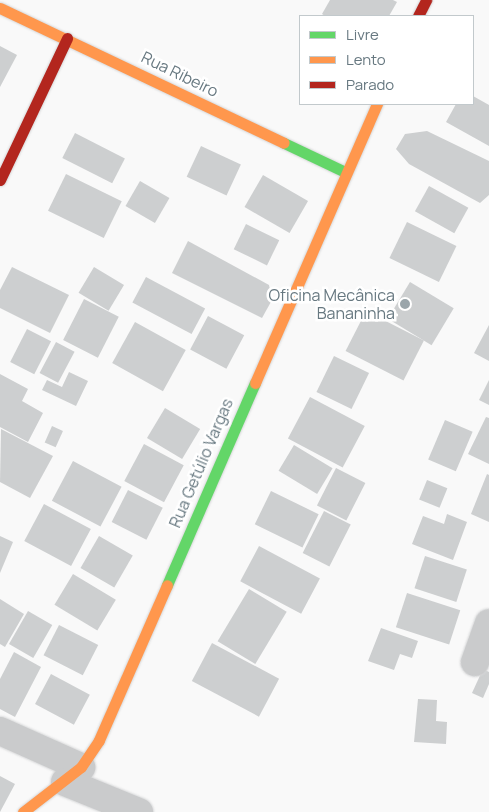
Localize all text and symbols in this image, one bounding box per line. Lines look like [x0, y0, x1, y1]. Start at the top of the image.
legend [299, 15, 474, 105]
text: Livre [346, 24, 379, 45]
street label: Rua Ribeiro [138, 47, 222, 101]
text: Lento [346, 49, 386, 70]
text: Parado [346, 74, 394, 95]
place label: Oficina Mecânica Bananinha [268, 285, 395, 323]
marker: Oficina Mecânica Bananinha [399, 298, 411, 310]
street label: Rua Getúlio Vargas [165, 396, 237, 530]

